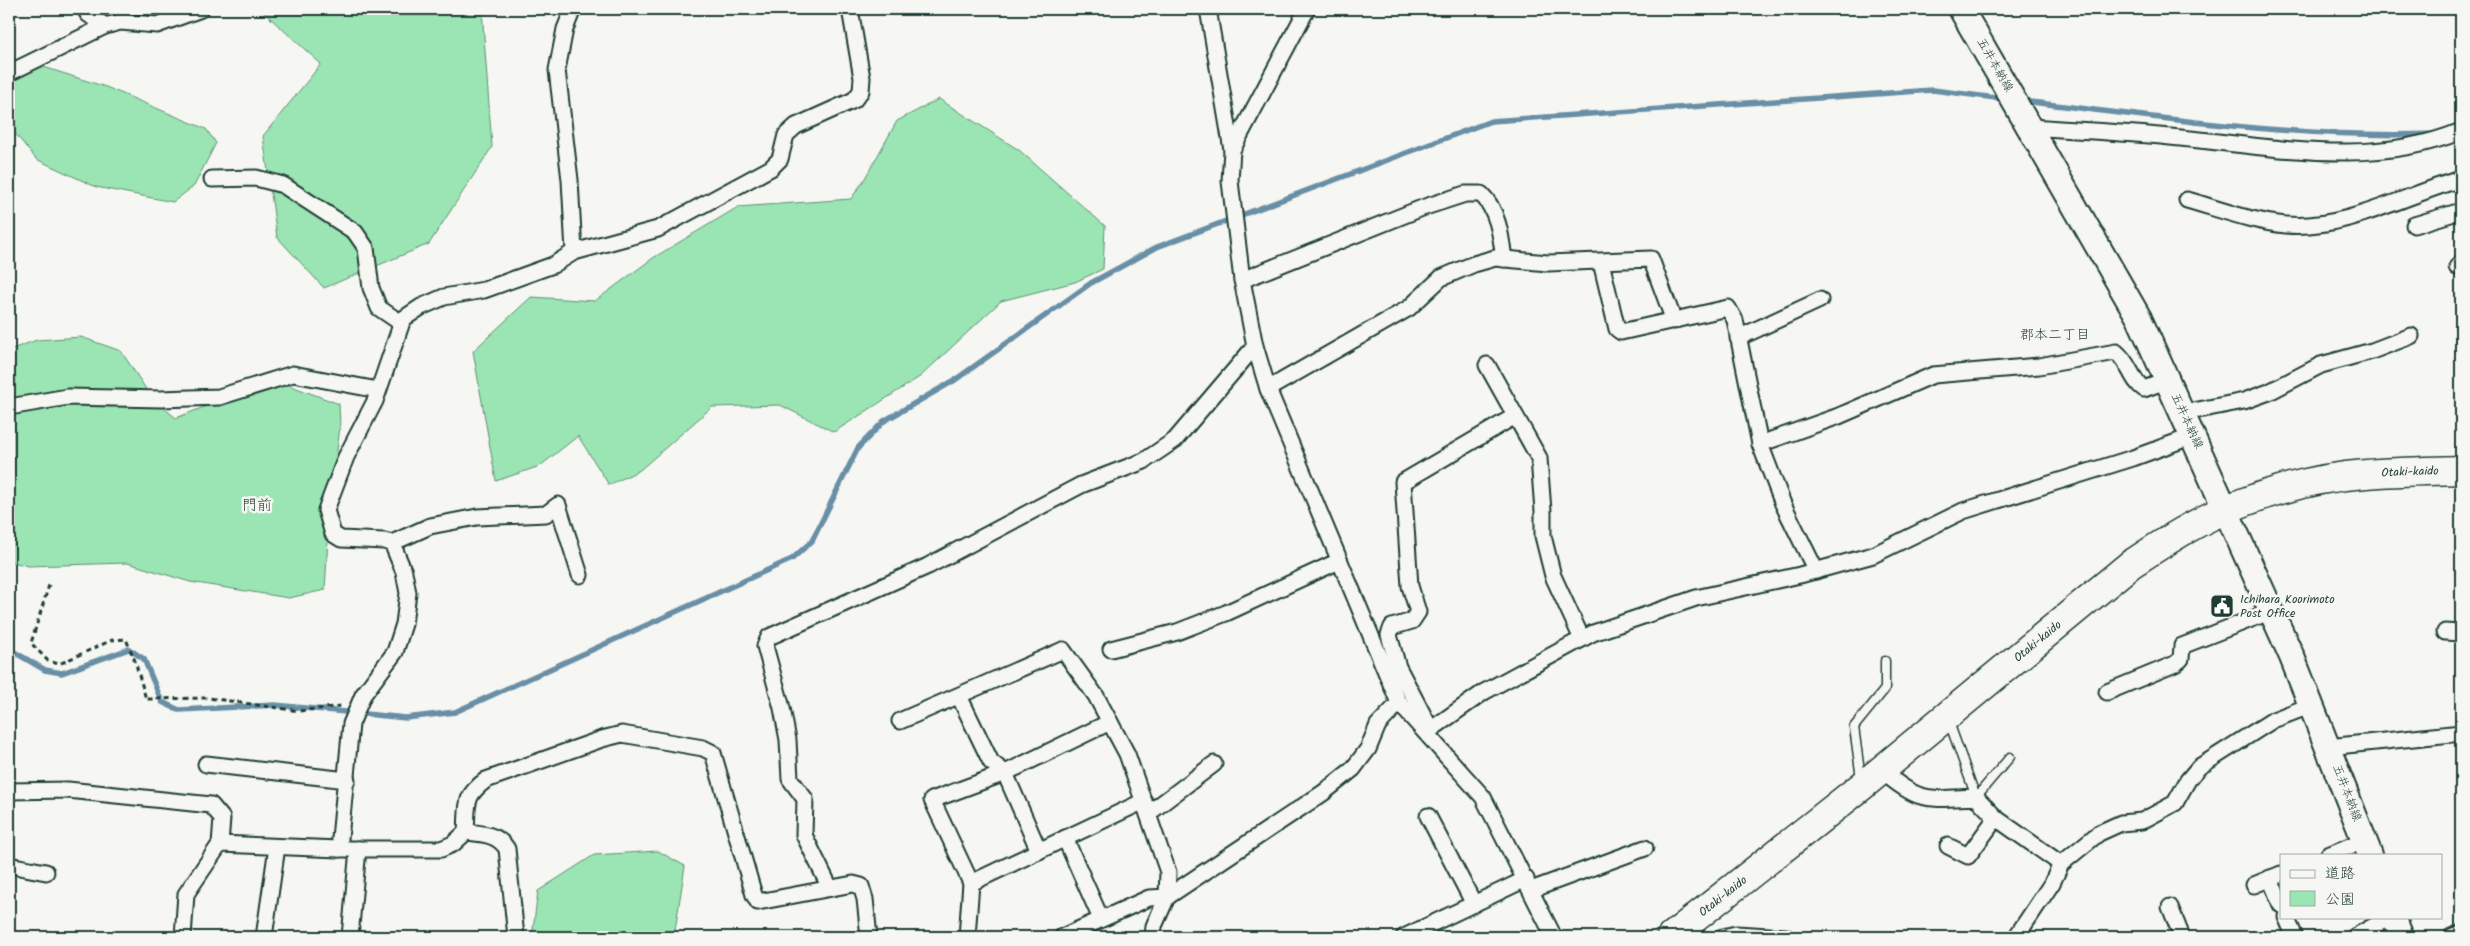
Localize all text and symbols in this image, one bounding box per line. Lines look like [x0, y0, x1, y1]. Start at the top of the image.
street label: 五井本納線 [1972, 34, 2018, 96]
district label: 郡本二丁目 [2020, 324, 2090, 346]
street label: 五井本納線 [2166, 390, 2208, 452]
street label: Otaki-kaido [2381, 461, 2439, 482]
district label: 門前 [242, 494, 272, 518]
place label: Ichihara Koorimoto Post Office [2240, 590, 2335, 623]
public building icon: Ichihara Koorimoto Post Office [2209, 593, 2235, 619]
street label: Otaki-kaido [2009, 616, 2066, 667]
street label: 五井本納線 [2327, 762, 2367, 824]
legend [2280, 854, 2442, 918]
text: 道路 [2325, 862, 2355, 886]
street label: Otaki-kaido [1694, 871, 1751, 921]
text: 公園 [2325, 888, 2355, 912]

